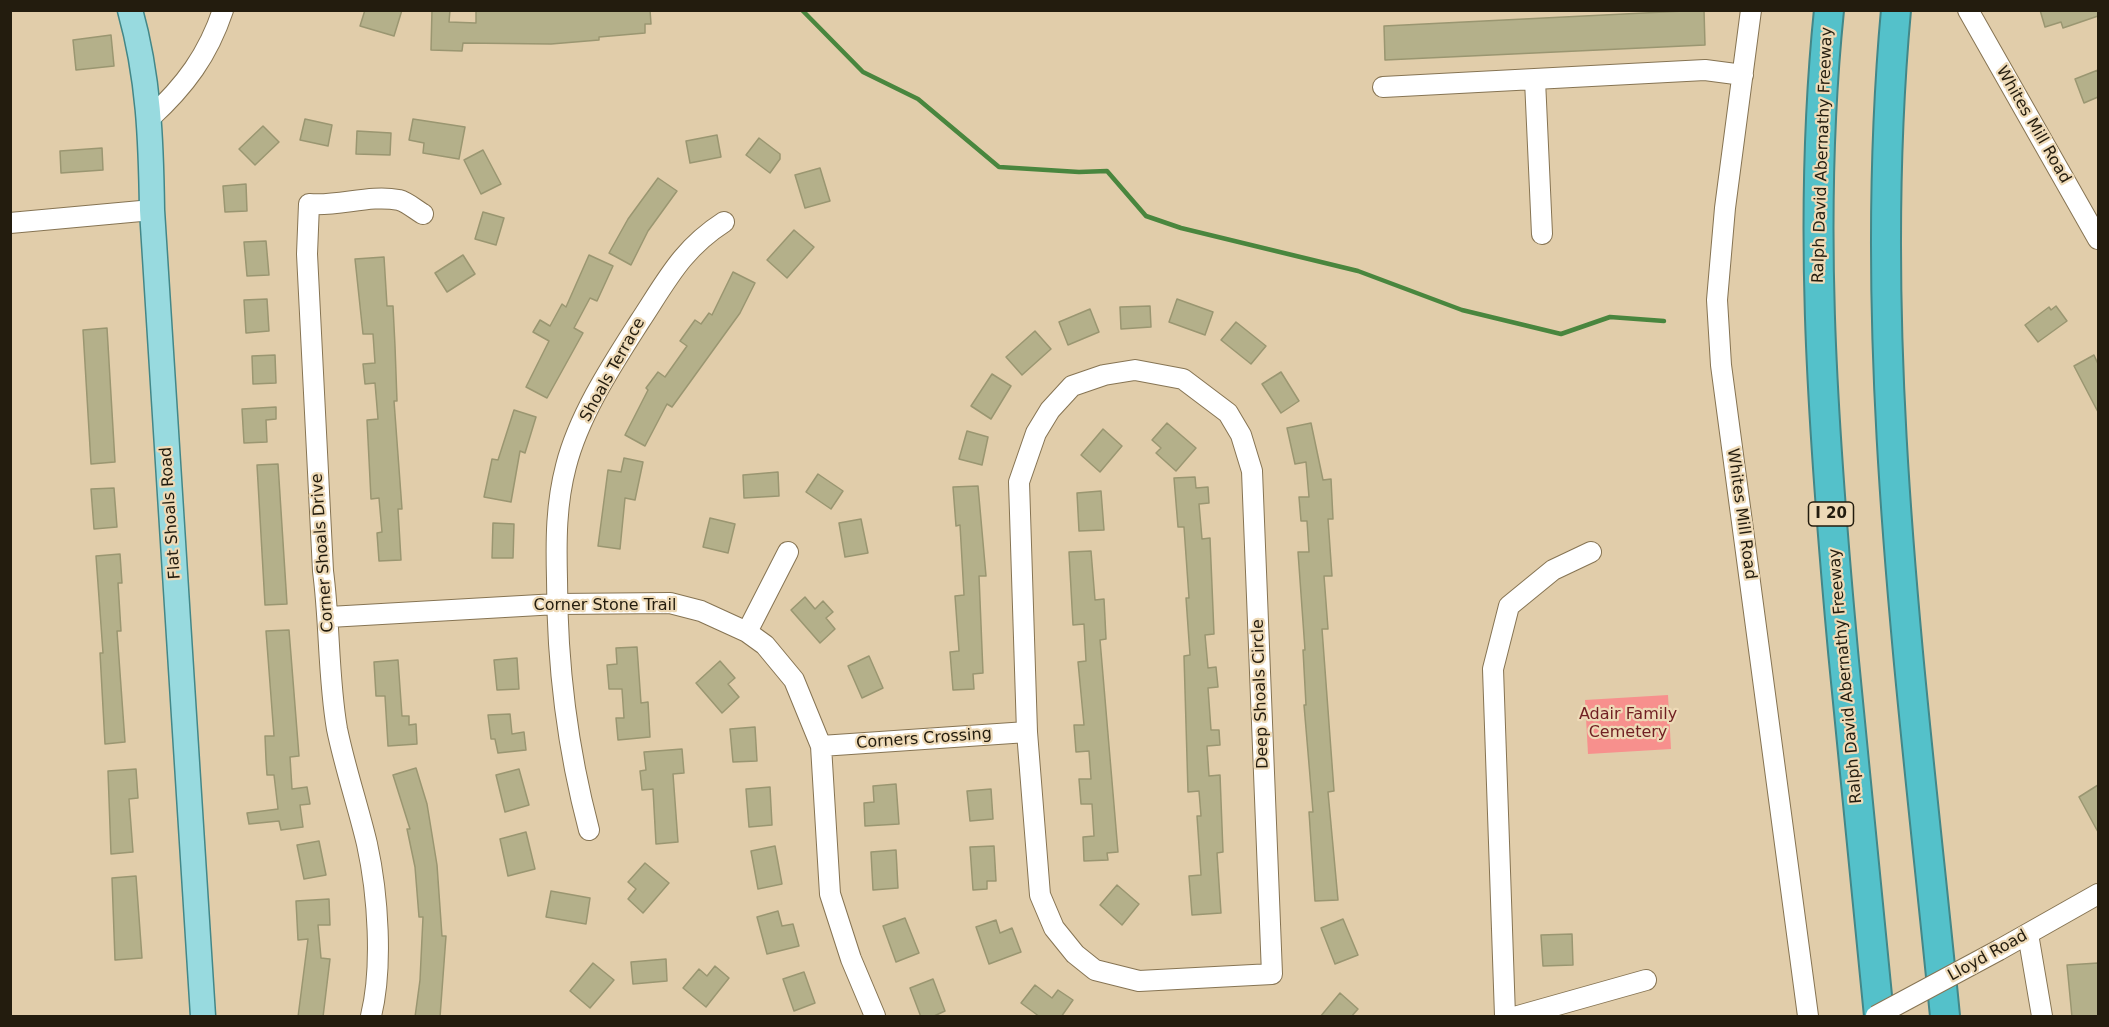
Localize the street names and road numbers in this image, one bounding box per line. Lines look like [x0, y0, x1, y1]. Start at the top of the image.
street label: Ralph David Abernathy Freeway [1809, 27, 1837, 283]
street label: Whites Mill Road [1992, 63, 2074, 187]
street label: Shoals Terrace [576, 315, 650, 425]
street label: Flat Shoals Road [157, 446, 185, 580]
street label: Whites Mill Road [1722, 447, 1760, 581]
street label: Corner Shoals Drive [308, 473, 338, 633]
road number: I 20 [1808, 502, 1854, 526]
street label: Ralph David Abernathy Freeway [1825, 548, 1867, 804]
street label: Corner Stone Trail [534, 596, 676, 616]
street label: Deep Shoals Circle [1249, 619, 1273, 769]
street label: Corners Crossing [856, 725, 992, 753]
street label: Lloyd Road [1945, 926, 2031, 986]

